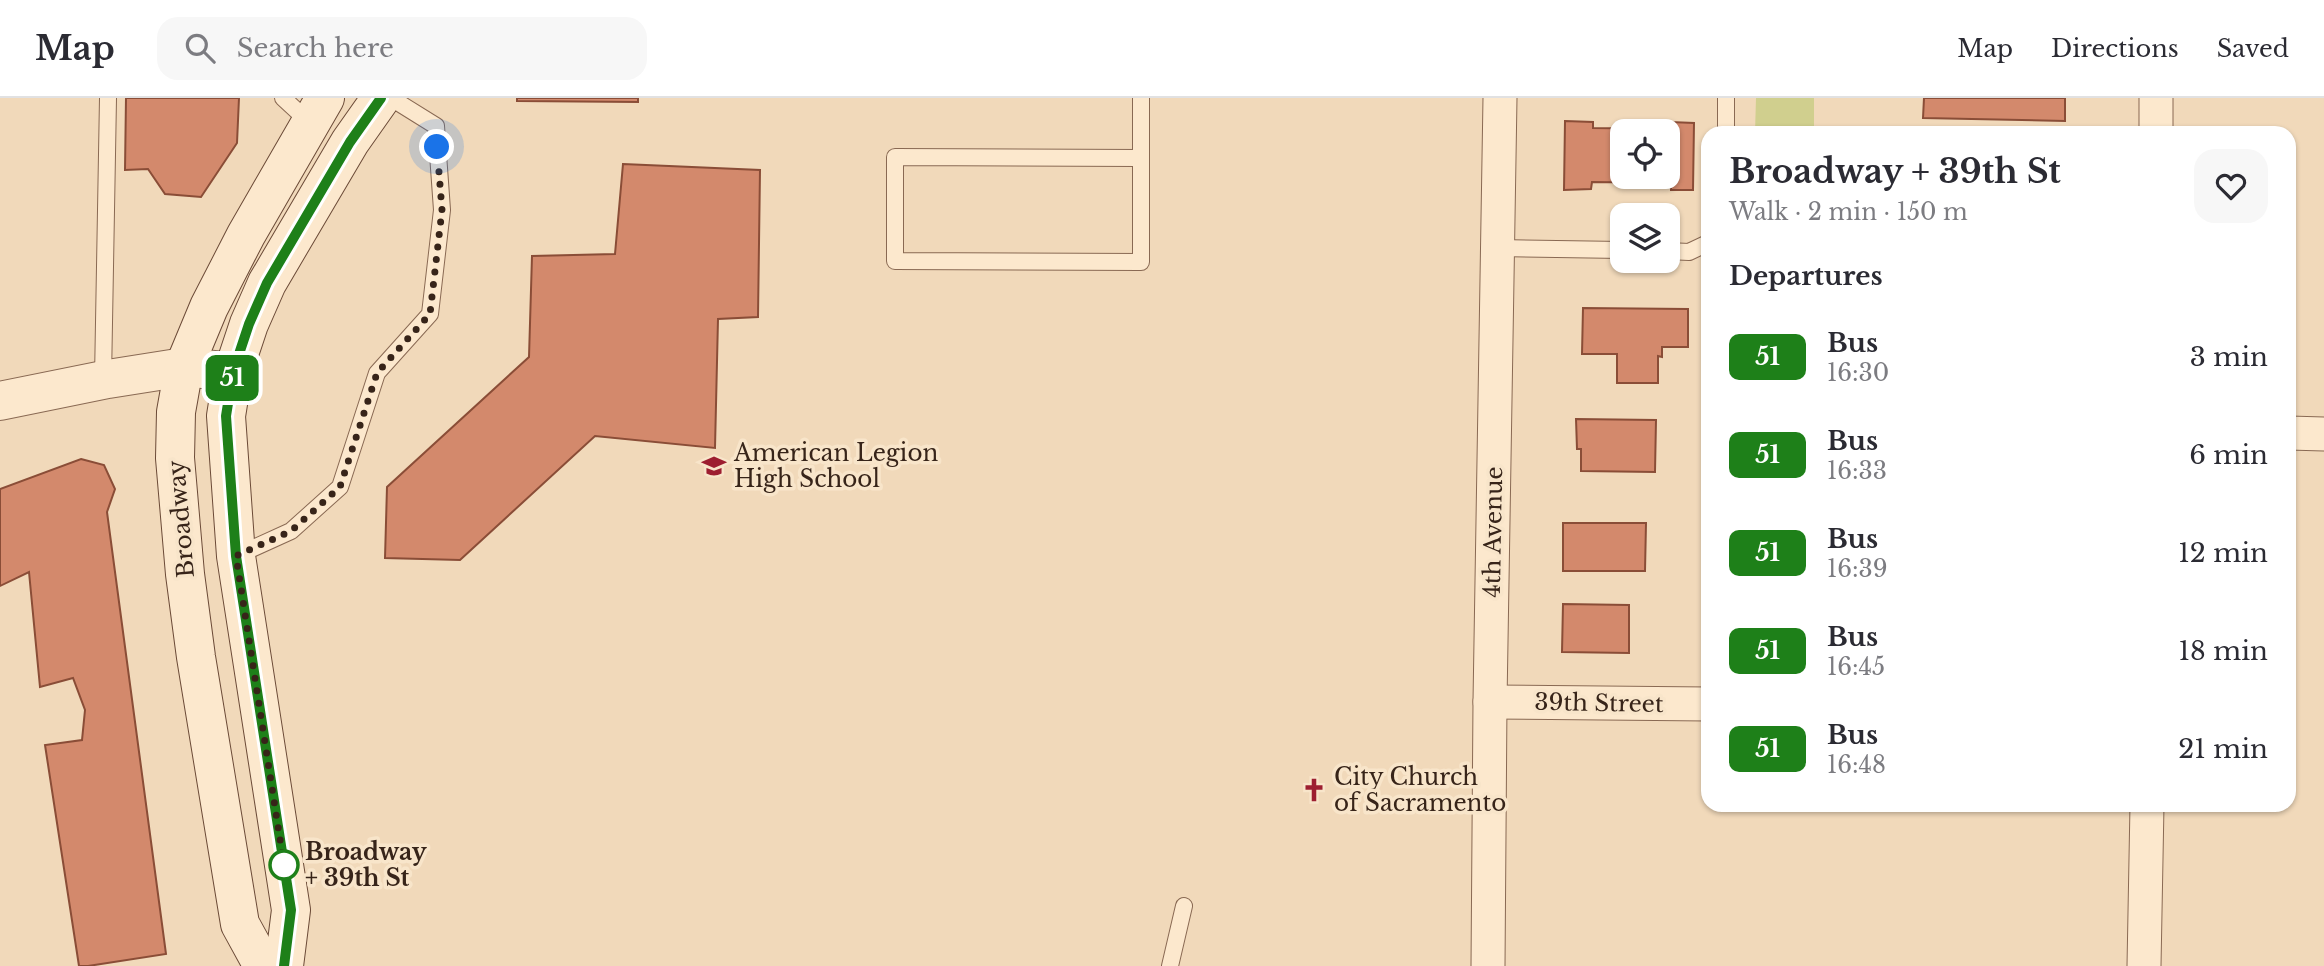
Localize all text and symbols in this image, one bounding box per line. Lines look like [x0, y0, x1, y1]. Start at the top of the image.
search box [157, 17, 647, 80]
text: Map [35, 28, 115, 69]
icon: search [181, 29, 219, 67]
text: Search here [237, 32, 394, 64]
text: Map [1957, 34, 2013, 63]
text: Directions [2051, 34, 2179, 63]
text: Saved [2217, 34, 2289, 63]
map controls [1610, 119, 1680, 273]
button: locate [1610, 119, 1680, 189]
your location [419, 129, 454, 164]
button: heart [2194, 149, 2268, 223]
text: Broadway + 39th St [1729, 151, 2061, 192]
text: Walk · 2 min · 150 m [1729, 198, 1968, 226]
button: layers [1610, 203, 1680, 273]
text: Departures [1729, 260, 1883, 292]
text: Bus [1827, 327, 1878, 359]
text: 3 min [2190, 341, 2268, 373]
text: 51 [1755, 342, 1780, 371]
line badge: 51 [201, 355, 264, 401]
text: 16:30 [1827, 359, 1889, 387]
text: 51 [220, 363, 244, 392]
text: Bus [1827, 425, 1878, 457]
place label: American Legion High School [733, 439, 939, 493]
text: 6 min [2189, 439, 2268, 471]
text: 51 [1755, 440, 1780, 469]
school or university icon: American Legion High School [700, 452, 728, 480]
text: 16:33 [1827, 457, 1887, 485]
street label: Broadway [162, 459, 200, 579]
street label: 4th Avenue [1478, 466, 1508, 598]
text: Bus [1827, 523, 1878, 555]
text: 12 min [2178, 537, 2268, 569]
text: 51 [1755, 538, 1780, 567]
text: 16:39 [1827, 555, 1888, 583]
text: Bus [1827, 621, 1878, 653]
text: 18 min [2179, 635, 2268, 667]
text: 51 [1755, 636, 1780, 665]
text: 16:45 [1827, 653, 1885, 681]
street label: 39th Street [1534, 688, 1664, 718]
text: Bus [1827, 719, 1878, 751]
text: 21 min [2178, 733, 2268, 765]
text: 51 [1755, 734, 1780, 763]
text: 16:48 [1827, 751, 1886, 779]
place label: City Church of Sacramento [1334, 763, 1506, 817]
church icon: City Church of Sacramento [1300, 776, 1328, 804]
place label: Broadway + 39th St [305, 838, 428, 892]
marker: Broadway + 39th St [269, 850, 299, 880]

